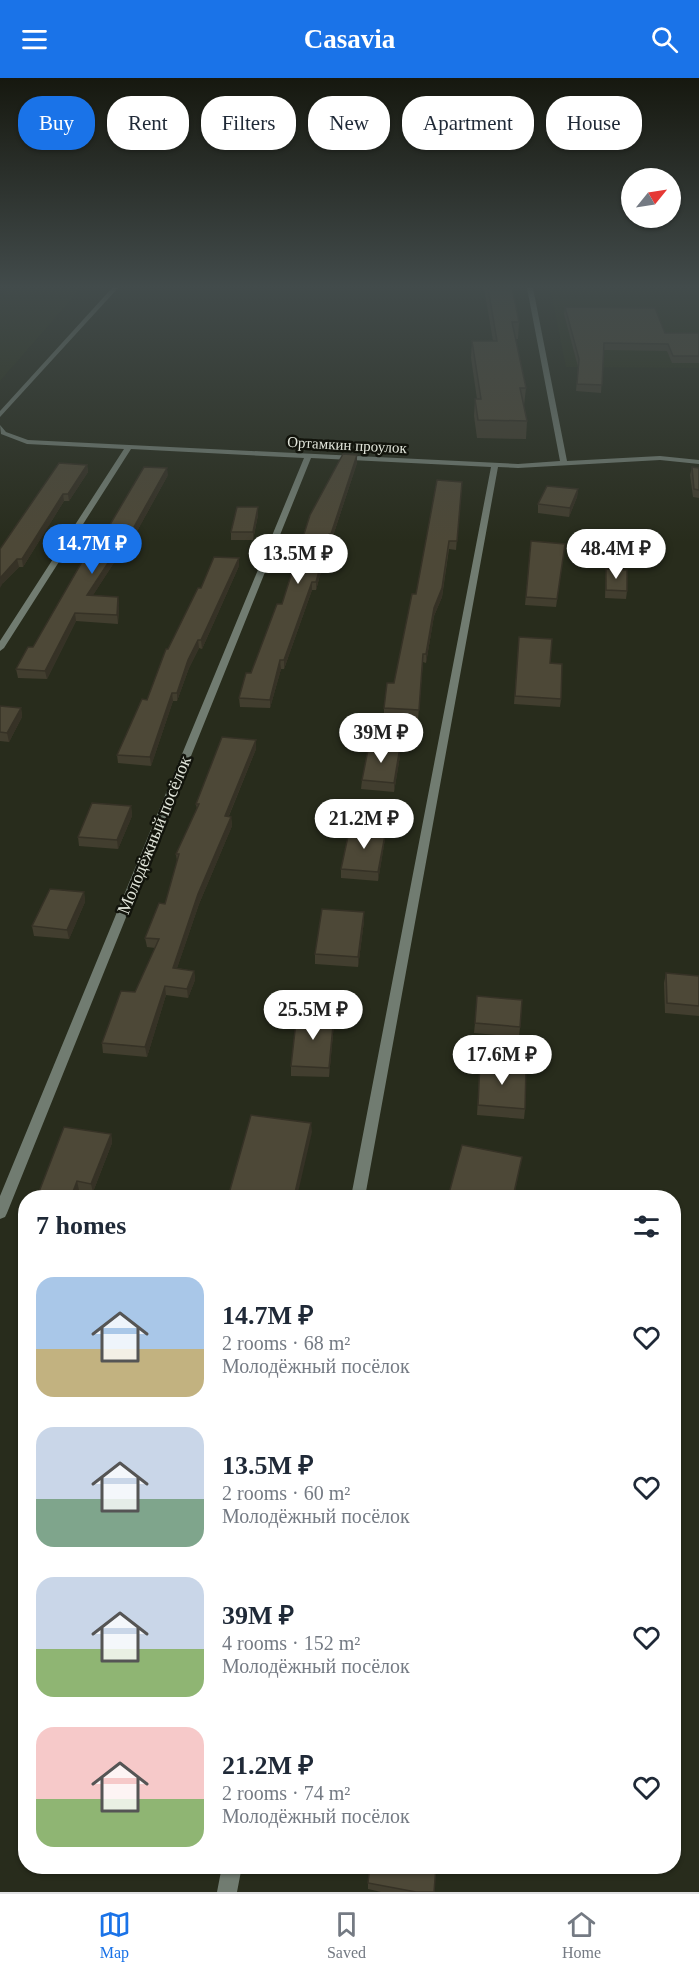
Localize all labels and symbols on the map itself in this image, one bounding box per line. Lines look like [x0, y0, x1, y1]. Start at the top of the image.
north arrow [621, 168, 681, 228]
street label: Ортамкин проулок [287, 434, 408, 456]
pin: 14.7M ₽ [37, 524, 147, 575]
pin: 48.4M ₽ [561, 529, 671, 580]
pin: 13.5M ₽ [243, 534, 353, 585]
pin: 39M ₽ [339, 713, 423, 764]
street label: Молодёжный посёлок [113, 753, 195, 917]
pin: 21.2M ₽ [309, 799, 419, 850]
pin: 25.5M ₽ [258, 990, 368, 1041]
pin: 17.6M ₽ [447, 1035, 557, 1086]

